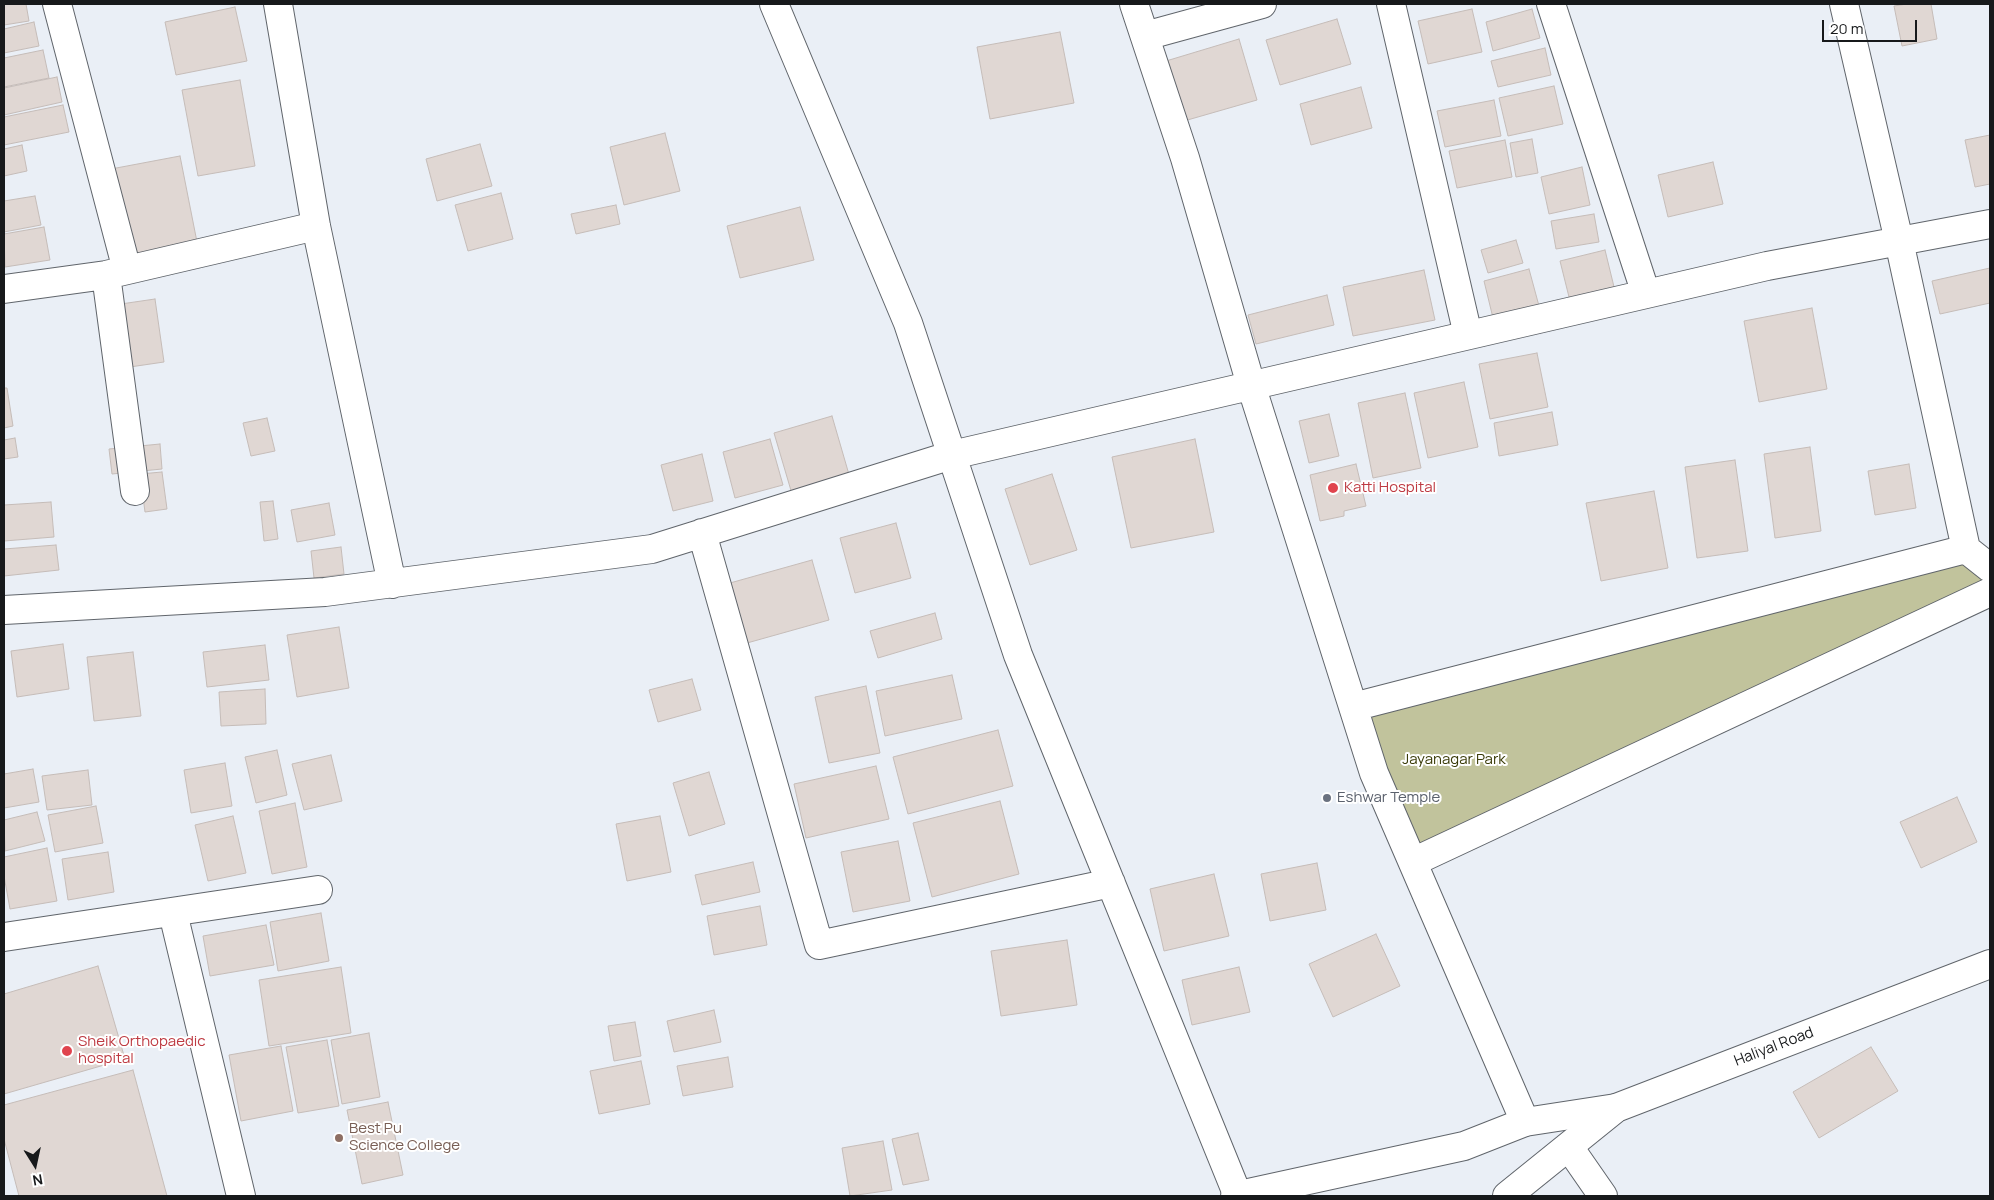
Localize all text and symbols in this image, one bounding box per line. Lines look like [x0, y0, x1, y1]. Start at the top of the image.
scale bar [1824, 10, 1919, 42]
text: 20 m [1830, 18, 1863, 39]
place label: Katti Hospital [1344, 479, 1436, 497]
marker: Katti Hospital [1326, 481, 1340, 495]
park label: Jayanagar Park [1402, 751, 1506, 769]
place label: Eshwar Temple [1337, 789, 1440, 807]
marker: Eshwar Temple [1321, 792, 1333, 804]
street label: Haliyal Road [1732, 1024, 1816, 1070]
place label: Sheik Orthopaedic hospital [78, 1033, 206, 1068]
marker: Sheik Orthopaedic hospital [60, 1044, 74, 1058]
place label: Best Pu Science College [349, 1120, 460, 1155]
marker: Best Pu Science College [333, 1132, 345, 1144]
north arrow [10, 1140, 60, 1190]
text: N [31, 1170, 44, 1190]

